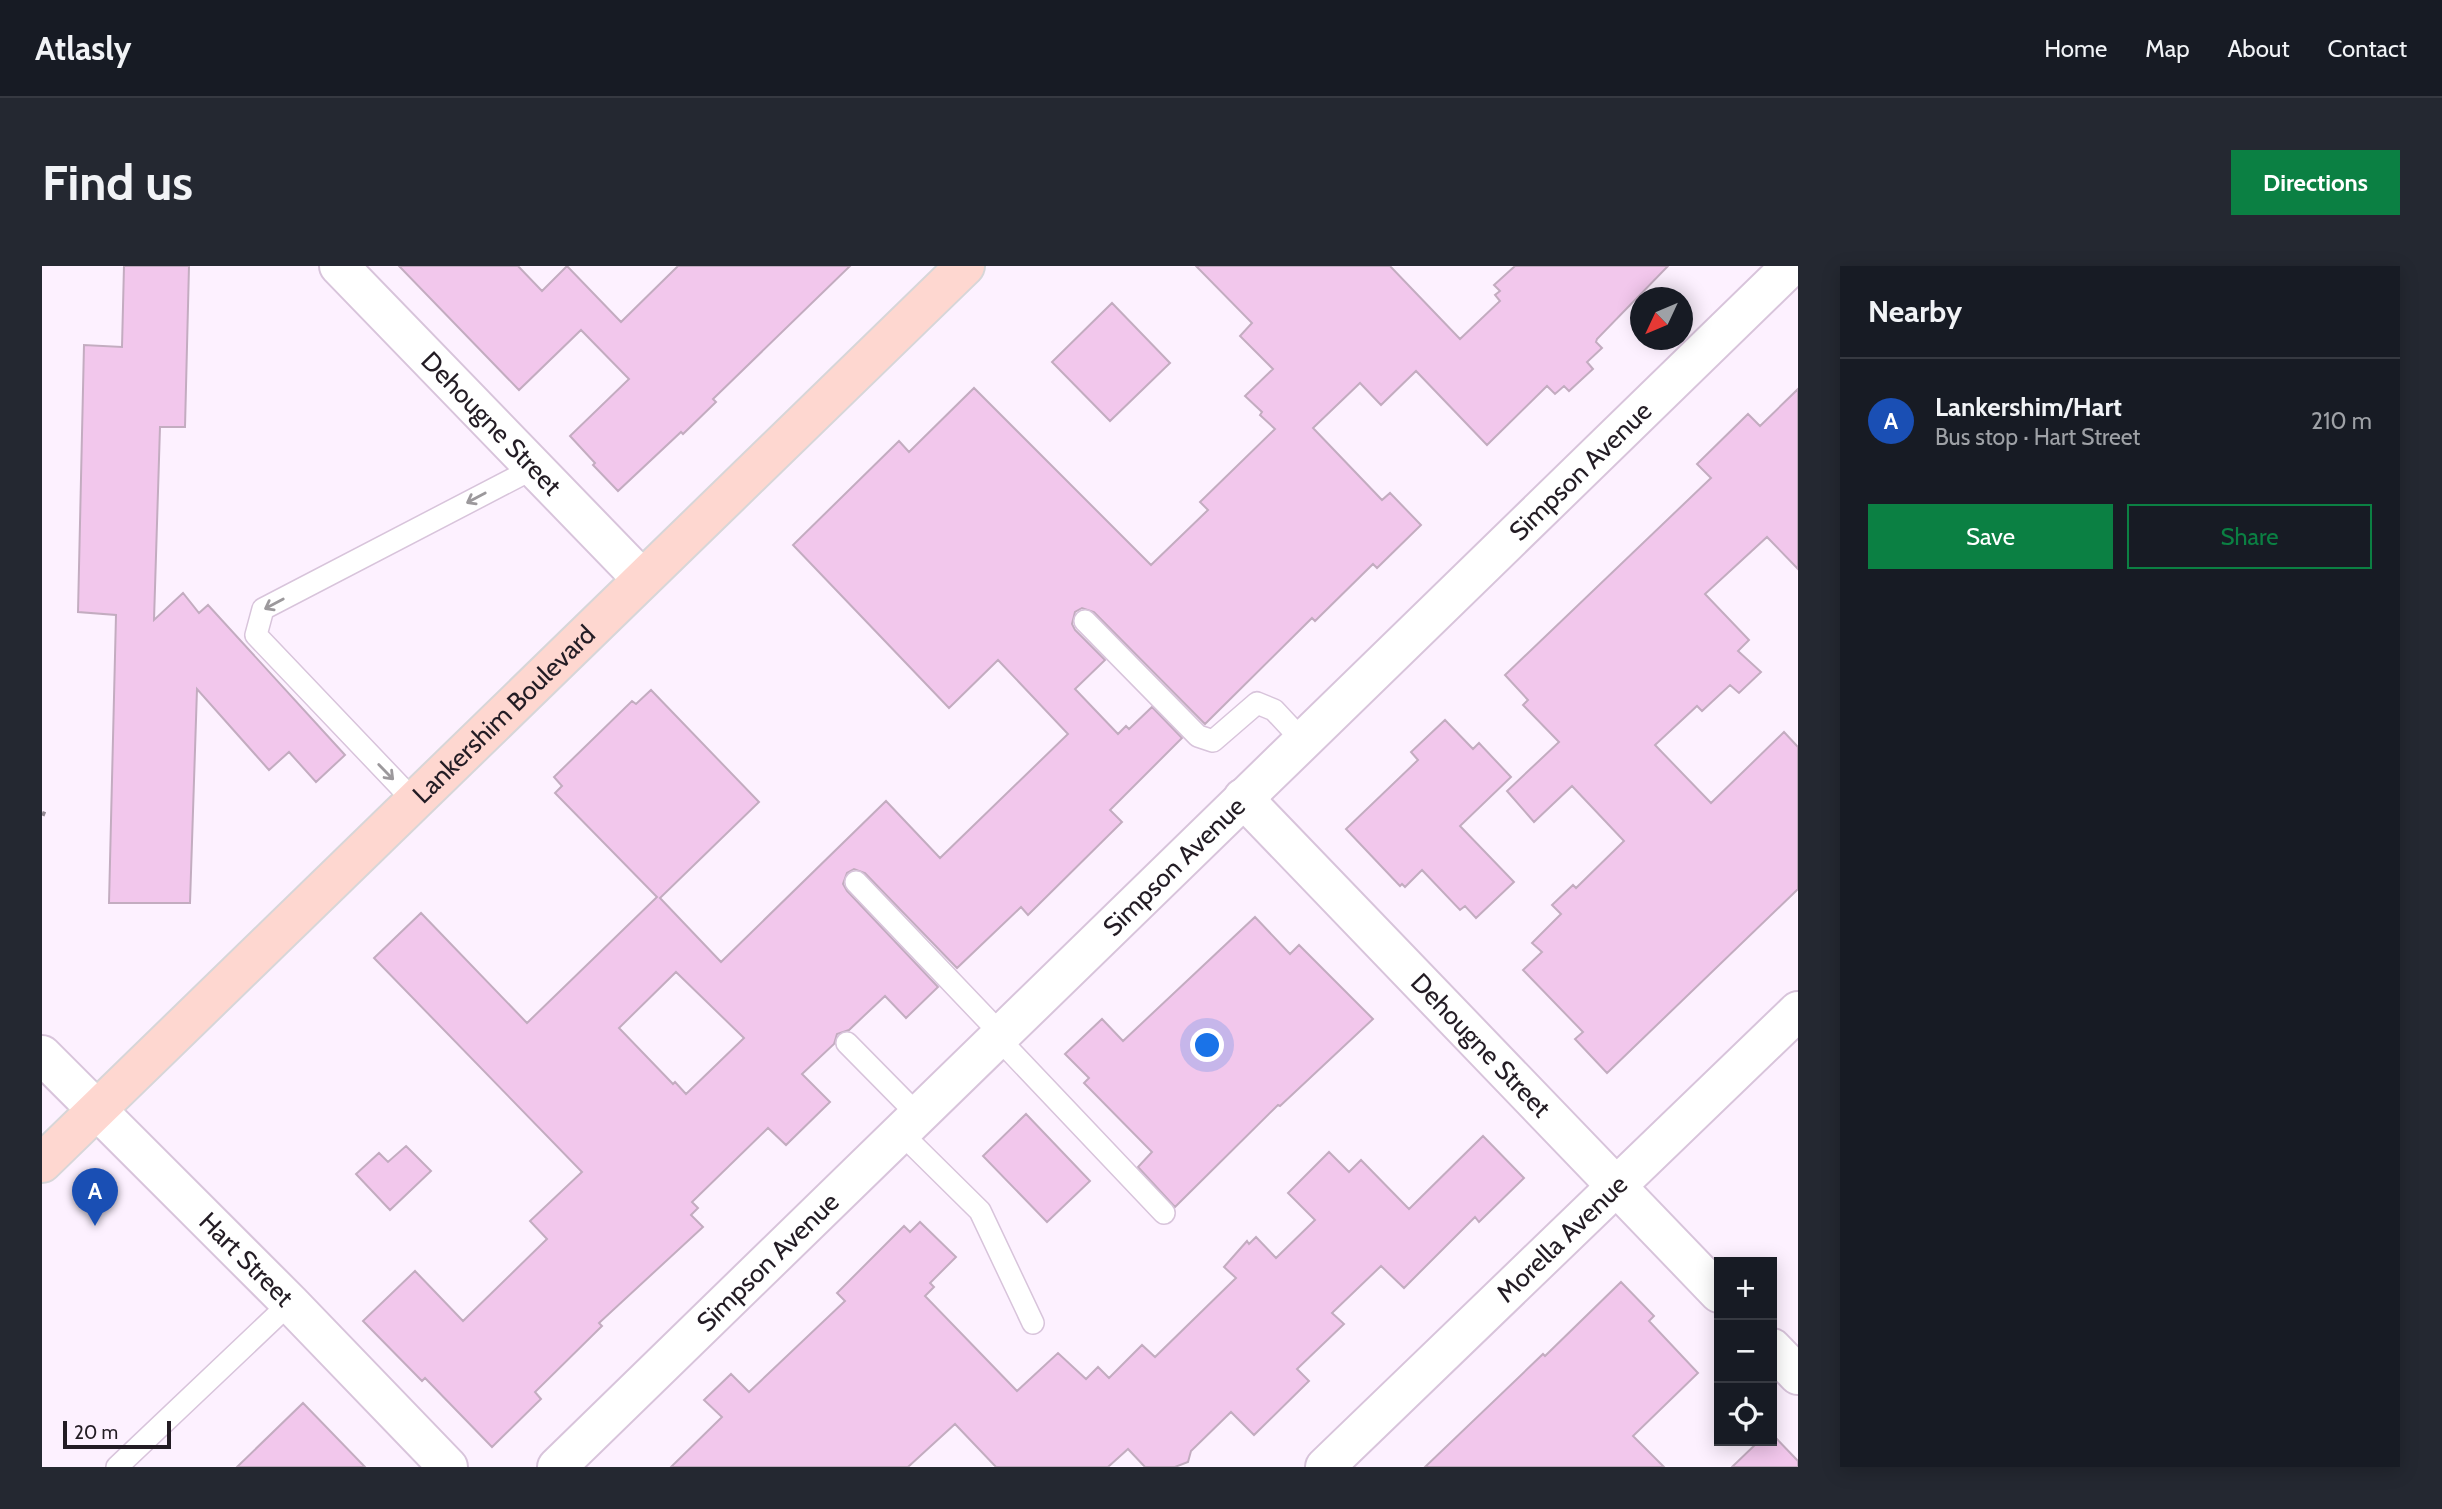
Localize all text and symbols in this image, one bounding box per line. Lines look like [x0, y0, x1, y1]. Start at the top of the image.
text: Atlasly [35, 28, 132, 68]
text: Home [2044, 34, 2107, 63]
text: Map [2145, 34, 2190, 63]
text: About [2228, 34, 2290, 63]
text: Contact [2328, 34, 2407, 63]
button: Directions [2231, 150, 2400, 215]
text: Find us [42, 153, 193, 212]
north arrow [1630, 287, 1693, 350]
text: Nearby [1868, 293, 1962, 330]
street label: Dehougne Street [415, 345, 568, 502]
text: Lankershim/Hart [1935, 391, 2122, 423]
street label: Simpson Avenue [1503, 395, 1658, 547]
text: A [1884, 407, 1898, 435]
text: 210 m [2311, 407, 2372, 435]
text: Bus stop · Hart Street [1935, 423, 2140, 451]
one-way arrow [466, 492, 487, 506]
button: Save [1868, 504, 2113, 569]
button: Share [2127, 504, 2372, 569]
one-way arrow [264, 597, 285, 611]
street label: Lankershim Boulevard [406, 618, 602, 810]
one-way arrow [377, 763, 394, 780]
street label: Simpson Avenue [1096, 790, 1252, 943]
street label: Dehougne Street [1404, 967, 1557, 1124]
your location [1190, 1028, 1224, 1062]
pin: A [72, 1168, 118, 1226]
street label: Morella Avenue [1490, 1168, 1634, 1309]
street label: Simpson Avenue [690, 1186, 845, 1338]
street label: Hart Street [193, 1206, 300, 1313]
map controls [1714, 1257, 1777, 1446]
button: + [1714, 1257, 1777, 1320]
button: − [1714, 1320, 1777, 1383]
button: locate [1714, 1383, 1777, 1446]
scale bar [63, 1418, 172, 1450]
text: 20 m [74, 1421, 118, 1444]

